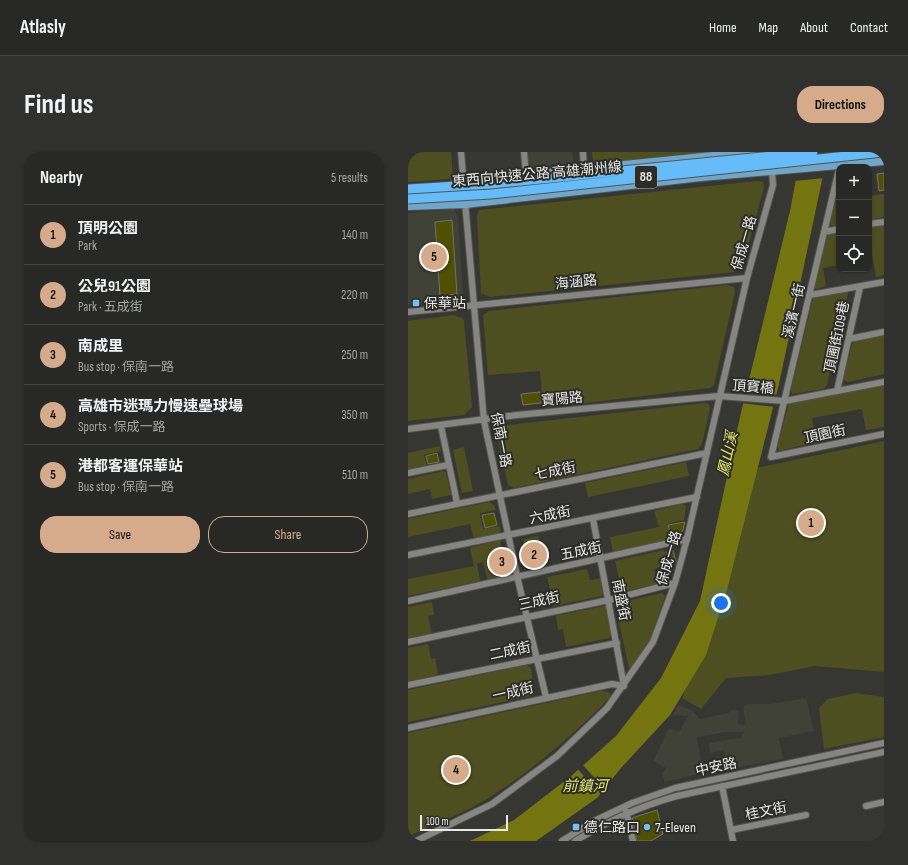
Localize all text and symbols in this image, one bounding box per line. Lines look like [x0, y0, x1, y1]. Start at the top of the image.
text: Atlasly [20, 16, 66, 39]
text: Home [709, 19, 737, 36]
text: Map [759, 19, 778, 36]
text: About [800, 19, 828, 36]
text: Contact [850, 19, 888, 36]
button: Directions [797, 86, 884, 123]
text: Find us [24, 88, 93, 121]
street label: 東西向快速公路 高雄潮州線 [451, 158, 623, 190]
map controls [836, 164, 872, 272]
button: + [836, 164, 872, 200]
road number: 88 [635, 166, 657, 188]
text: Nearby [40, 168, 83, 188]
text: 5 results [331, 170, 368, 186]
button: − [836, 200, 872, 236]
street label: 保成一路 [728, 214, 760, 272]
text: 頂明公園 [78, 219, 138, 238]
text: 1 [50, 227, 56, 243]
text: 140 m [342, 227, 368, 243]
button: locate [836, 236, 872, 272]
text: Park [78, 238, 97, 254]
pin: 5 [421, 242, 447, 272]
street label: 海涵路 [554, 271, 598, 293]
text: 公兒91公園 [78, 277, 151, 296]
street label: 溪濱一街 [779, 282, 809, 340]
text: 2 [50, 287, 56, 303]
text: 220 m [341, 287, 368, 303]
place label: 保華站 [424, 295, 466, 312]
marker: 保華站 [411, 298, 421, 308]
text: Park · 五成街 [78, 299, 143, 315]
street label: 頂圃街109巷 [821, 299, 853, 375]
text: 南成里 [78, 337, 123, 356]
text: 3 [50, 347, 56, 363]
text: 250 m [341, 347, 368, 363]
text: Bus stop · 保南一路 [78, 359, 174, 375]
street label: 頂寶橋 [731, 377, 775, 397]
street label: 寶陽路 [540, 389, 584, 409]
text: 高雄市迷瑪力慢速壘球場 [78, 397, 243, 416]
text: 4 [50, 407, 56, 423]
text: 350 m [341, 407, 368, 423]
street label: 保南一路 [487, 411, 515, 469]
text: Sports · 保成一路 [78, 419, 166, 435]
street label: 頂園街 [803, 421, 847, 447]
water label: 鳳山溪 [714, 428, 742, 478]
text: 港都客運保華站 [78, 457, 183, 476]
street label: 七成街 [533, 459, 577, 483]
text: 5 [50, 467, 56, 483]
text: 510 m [342, 467, 368, 483]
text: Bus stop · 保南一路 [78, 479, 174, 495]
street label: 六成街 [528, 503, 572, 527]
pin: 1 [798, 508, 824, 538]
button: Save [40, 516, 200, 553]
button: Share [208, 516, 368, 553]
street label: 保成一路 [653, 529, 685, 587]
street label: 五成街 [559, 538, 603, 564]
pin: 2 [521, 540, 547, 570]
pin: 3 [489, 547, 515, 577]
street label: 南盛街 [609, 578, 633, 622]
street label: 三成街 [517, 588, 561, 614]
your location [711, 593, 731, 613]
street label: 二成街 [488, 638, 532, 664]
street label: 一成街 [491, 679, 535, 705]
street label: 中安路 [694, 754, 738, 780]
pin: 4 [443, 755, 469, 785]
water label: 前鎮河 [562, 777, 610, 796]
street label: 桂文街 [744, 799, 788, 823]
scale bar [420, 813, 508, 832]
text: 100 m [426, 815, 448, 828]
place label: 德仁路口 [584, 819, 640, 836]
place label: 7-Eleven [655, 819, 696, 836]
marker: 德仁路口 [571, 822, 581, 832]
marker: 7-Eleven [642, 822, 652, 832]

